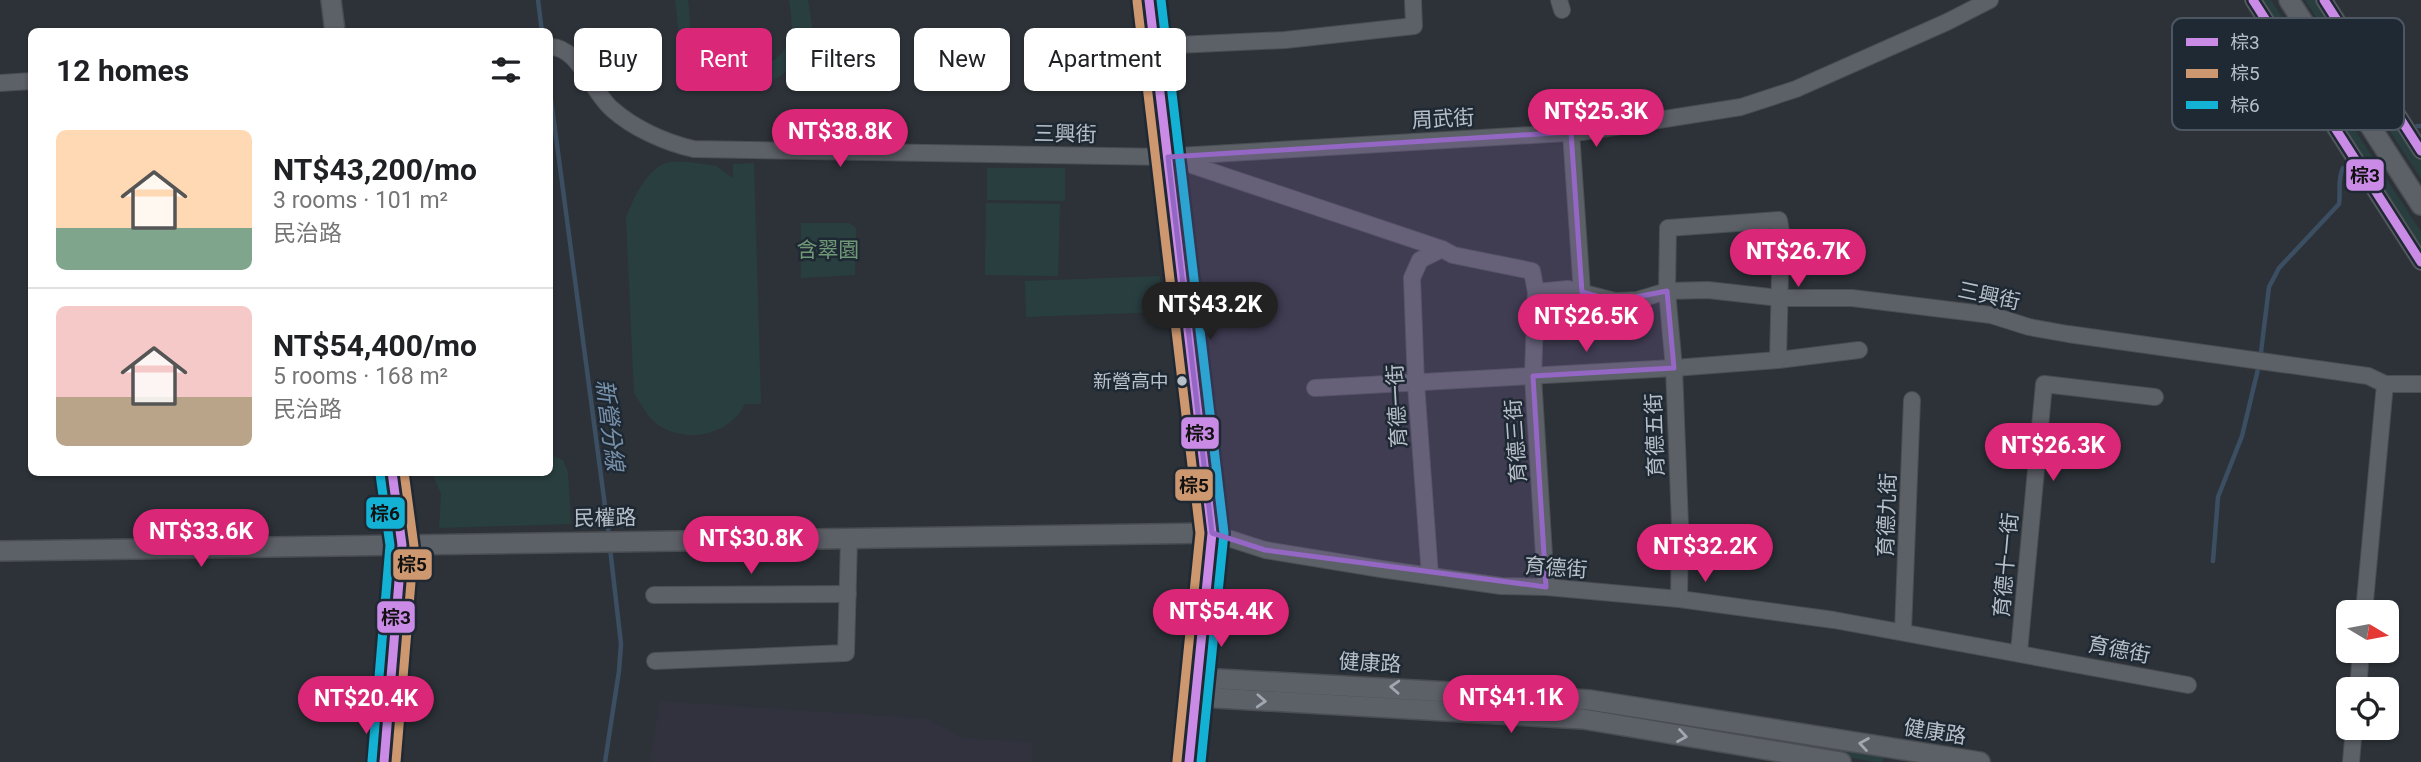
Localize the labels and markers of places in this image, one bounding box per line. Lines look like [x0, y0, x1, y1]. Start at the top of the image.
pin: NT$25.3K [1524, 90, 1668, 149]
pin: NT$38.8K [768, 110, 912, 169]
pin: NT$26.7K [1726, 230, 1870, 289]
pin: NT$43.2K [1138, 282, 1282, 342]
pin: NT$26.5K [1514, 294, 1658, 354]
place label: 新營高中 [1093, 370, 1169, 393]
marker: 新營高中 [1175, 374, 1189, 388]
pin: NT$26.3K [1981, 424, 2125, 483]
pin: NT$33.6K [129, 510, 273, 569]
pin: NT$30.8K [679, 516, 823, 576]
pin: NT$32.2K [1633, 524, 1777, 584]
pin: NT$54.4K [1149, 590, 1293, 649]
pin: NT$20.4K [294, 676, 438, 736]
pin: NT$41.1K [1439, 676, 1583, 735]

